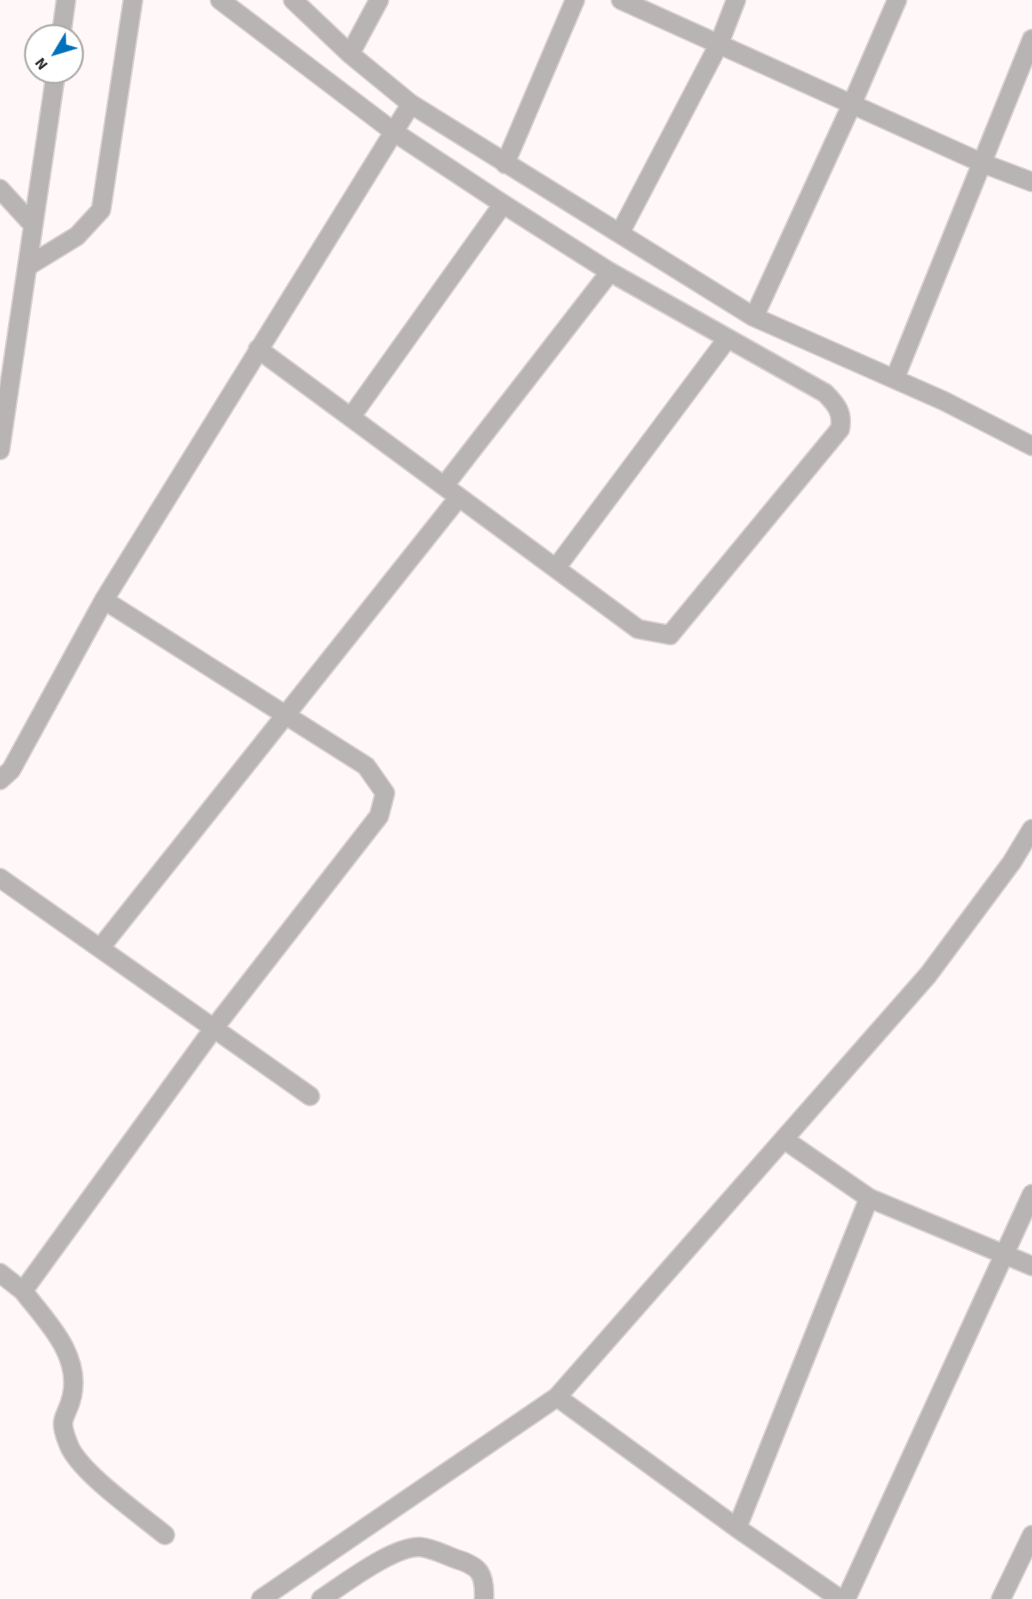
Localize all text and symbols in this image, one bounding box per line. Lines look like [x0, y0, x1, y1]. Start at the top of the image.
north arrow [24, 24, 84, 84]
text: N [29, 53, 53, 75]

